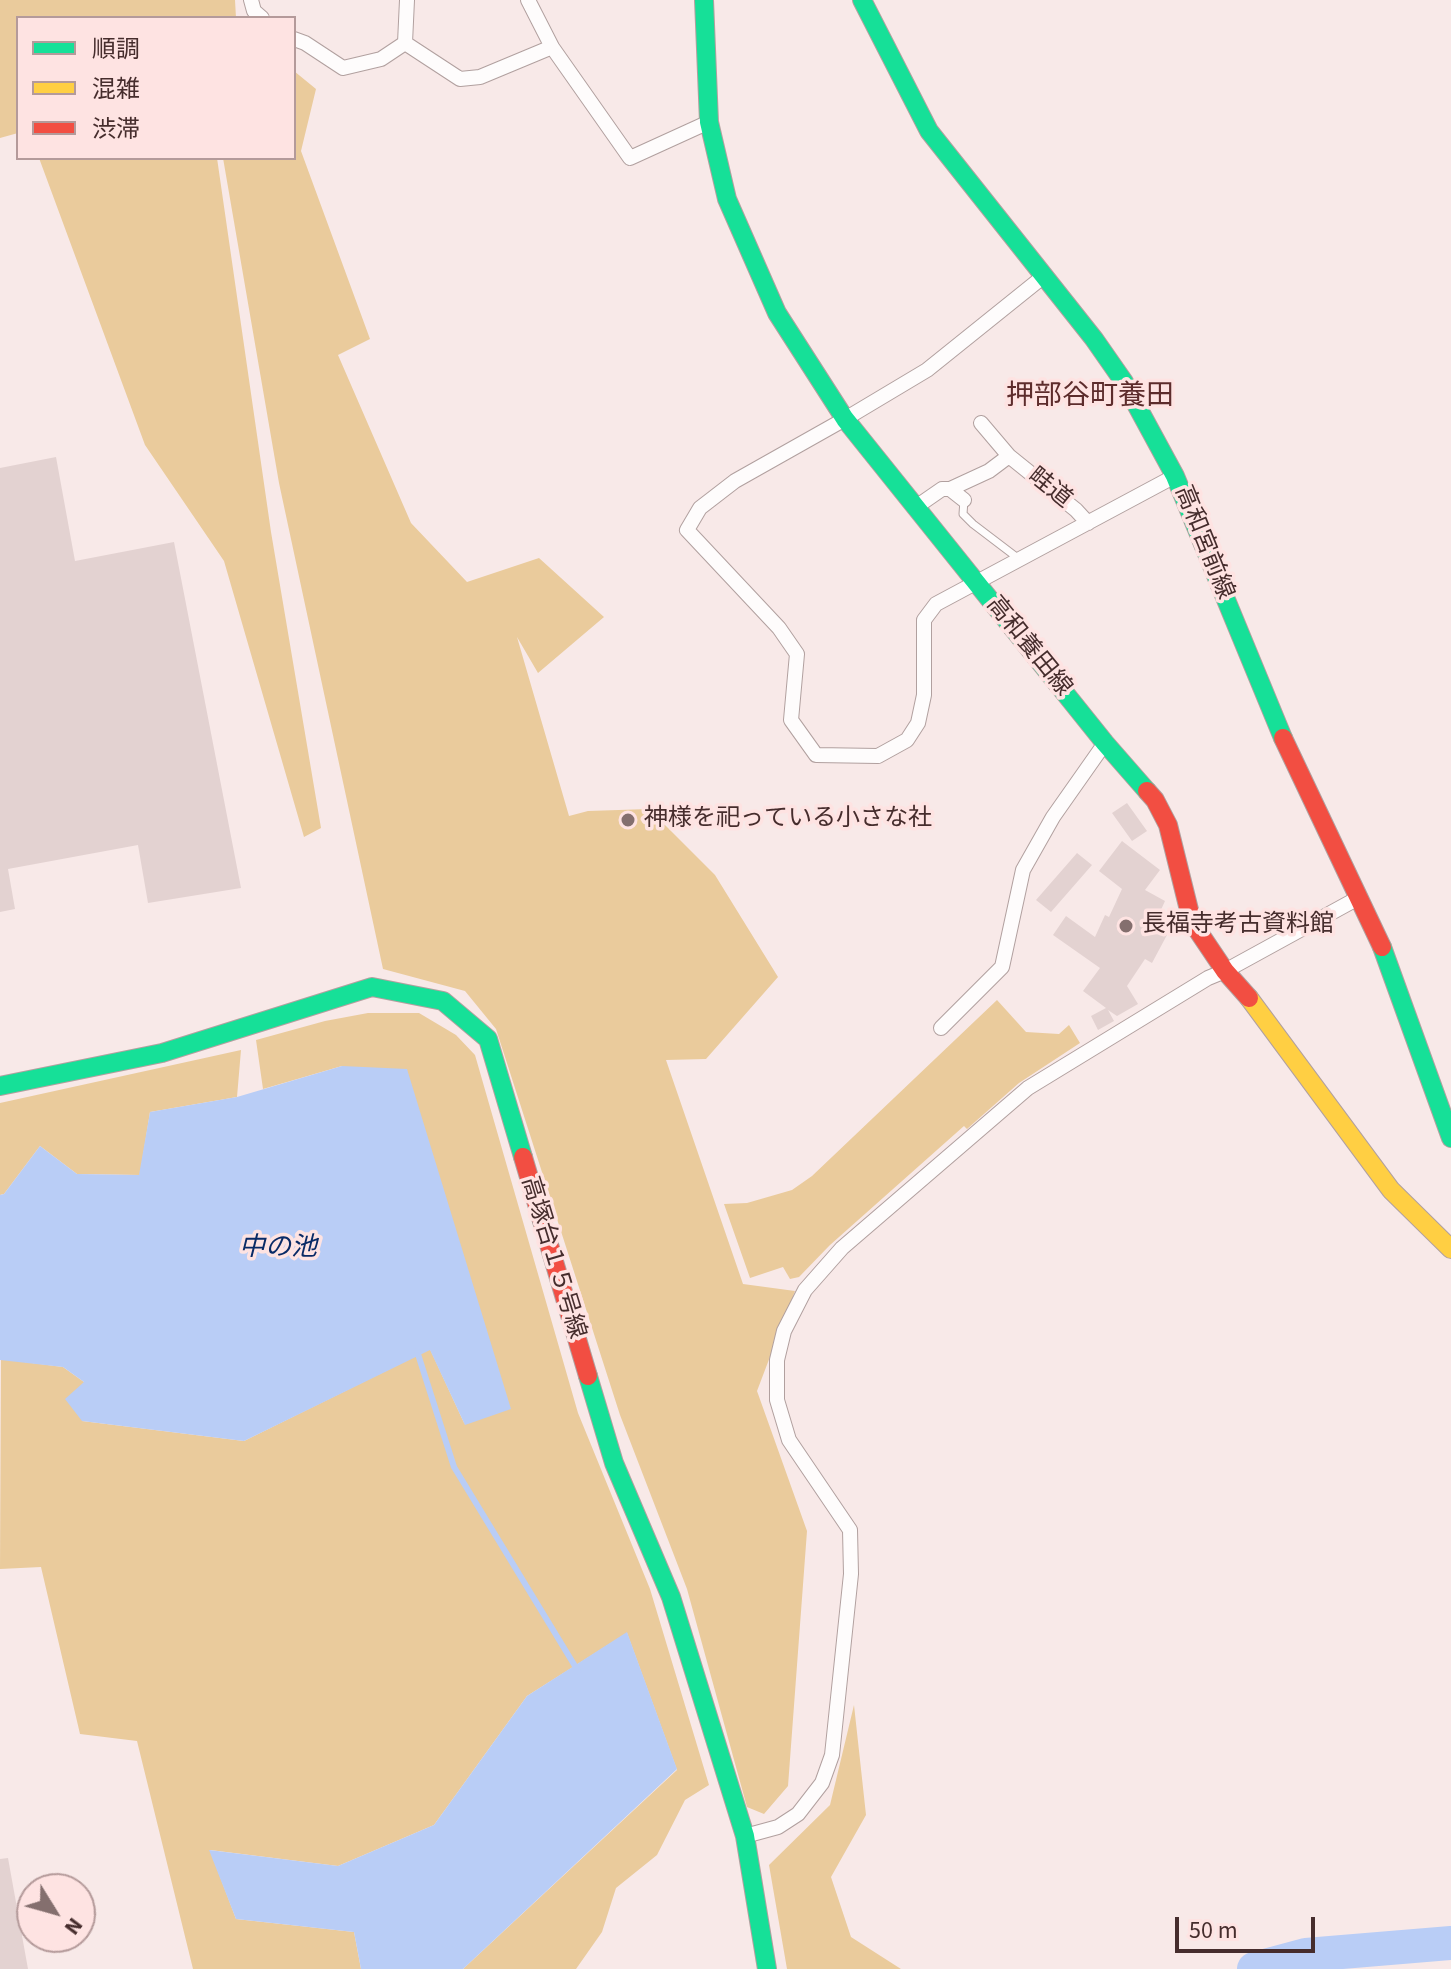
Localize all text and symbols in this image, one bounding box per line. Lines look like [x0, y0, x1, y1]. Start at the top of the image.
legend [16, 16, 296, 160]
text: 順調 [92, 32, 140, 67]
text: 混雑 [92, 72, 140, 107]
text: 渋滞 [92, 112, 140, 147]
district label: 押部谷町養田 [1006, 381, 1174, 415]
street label: 畦道 [1021, 463, 1077, 515]
street label: 高和宮前線 [1167, 482, 1239, 604]
street label: 高和養田線 [979, 591, 1077, 703]
place label: 神様を祀っている小さな社 [644, 806, 932, 834]
marker: 神様を祀っている小さな社 [619, 811, 637, 829]
place label: 長福寺考古資料館 [1142, 912, 1334, 940]
marker: 長福寺考古資料館 [1117, 917, 1135, 935]
street label: 高塚台１５号線 [514, 1173, 590, 1343]
water label: 中の池 [239, 1233, 317, 1265]
north arrow [16, 1873, 96, 1953]
scale bar [1179, 1901, 1319, 1951]
text: N [56, 1911, 91, 1942]
text: 50 m [1189, 1913, 1238, 1948]

